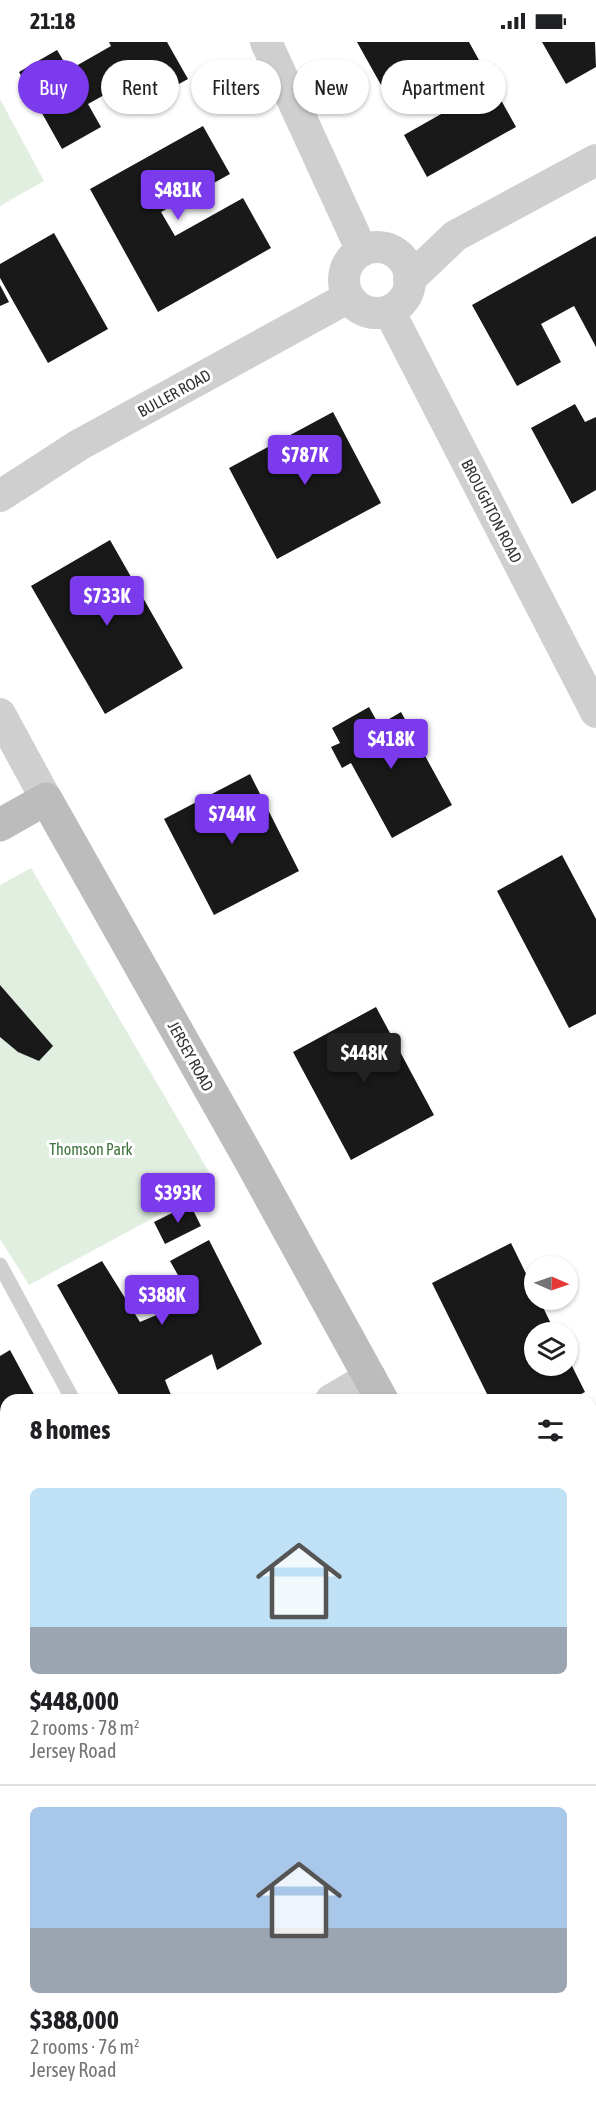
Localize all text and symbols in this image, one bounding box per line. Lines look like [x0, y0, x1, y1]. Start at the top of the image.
text: 21:18 [30, 8, 75, 34]
chip: Buy [18, 60, 89, 114]
chip: Rent [101, 60, 179, 114]
chip: Filters [191, 60, 281, 114]
chip: New [293, 60, 369, 114]
chip: Apartment [381, 60, 506, 114]
pin: $481K [136, 170, 220, 221]
text: $481K [155, 178, 201, 201]
street label: BULLER ROAD [134, 366, 214, 420]
pin: $787K [263, 435, 347, 486]
text: $787K [282, 443, 328, 466]
street label: BROUGHTON ROAD [458, 456, 526, 566]
pin: $733K [65, 576, 149, 627]
text: $733K [84, 584, 130, 607]
pin: $418K [349, 719, 433, 770]
text: $418K [368, 727, 414, 750]
pin: $744K [190, 794, 274, 845]
text: $744K [209, 802, 255, 825]
street label: JERSEY ROAD [165, 1018, 217, 1094]
pin: $448K [322, 1033, 406, 1084]
text: $448K [341, 1041, 387, 1064]
park label: Thomson Park [49, 1140, 133, 1158]
pin: $393K [136, 1173, 220, 1224]
text: $393K [155, 1181, 201, 1204]
north arrow [524, 1256, 578, 1310]
map controls [524, 1256, 578, 1376]
pin: $388K [120, 1275, 204, 1326]
text: $388K [139, 1283, 185, 1306]
button: layers [524, 1322, 578, 1376]
icon: filters [534, 1414, 567, 1447]
text: 8 homes [30, 1415, 110, 1445]
icon: home [245, 1527, 353, 1635]
text: $448,000 [30, 1686, 119, 1716]
text: 2 rooms · 78 m² [30, 1716, 140, 1739]
text: Jersey Road [30, 1739, 116, 1762]
icon: home [245, 1846, 353, 1954]
text: $388,000 [30, 2005, 119, 2035]
text: 2 rooms · 76 m² [30, 2035, 140, 2058]
text: Jersey Road [30, 2058, 116, 2081]

